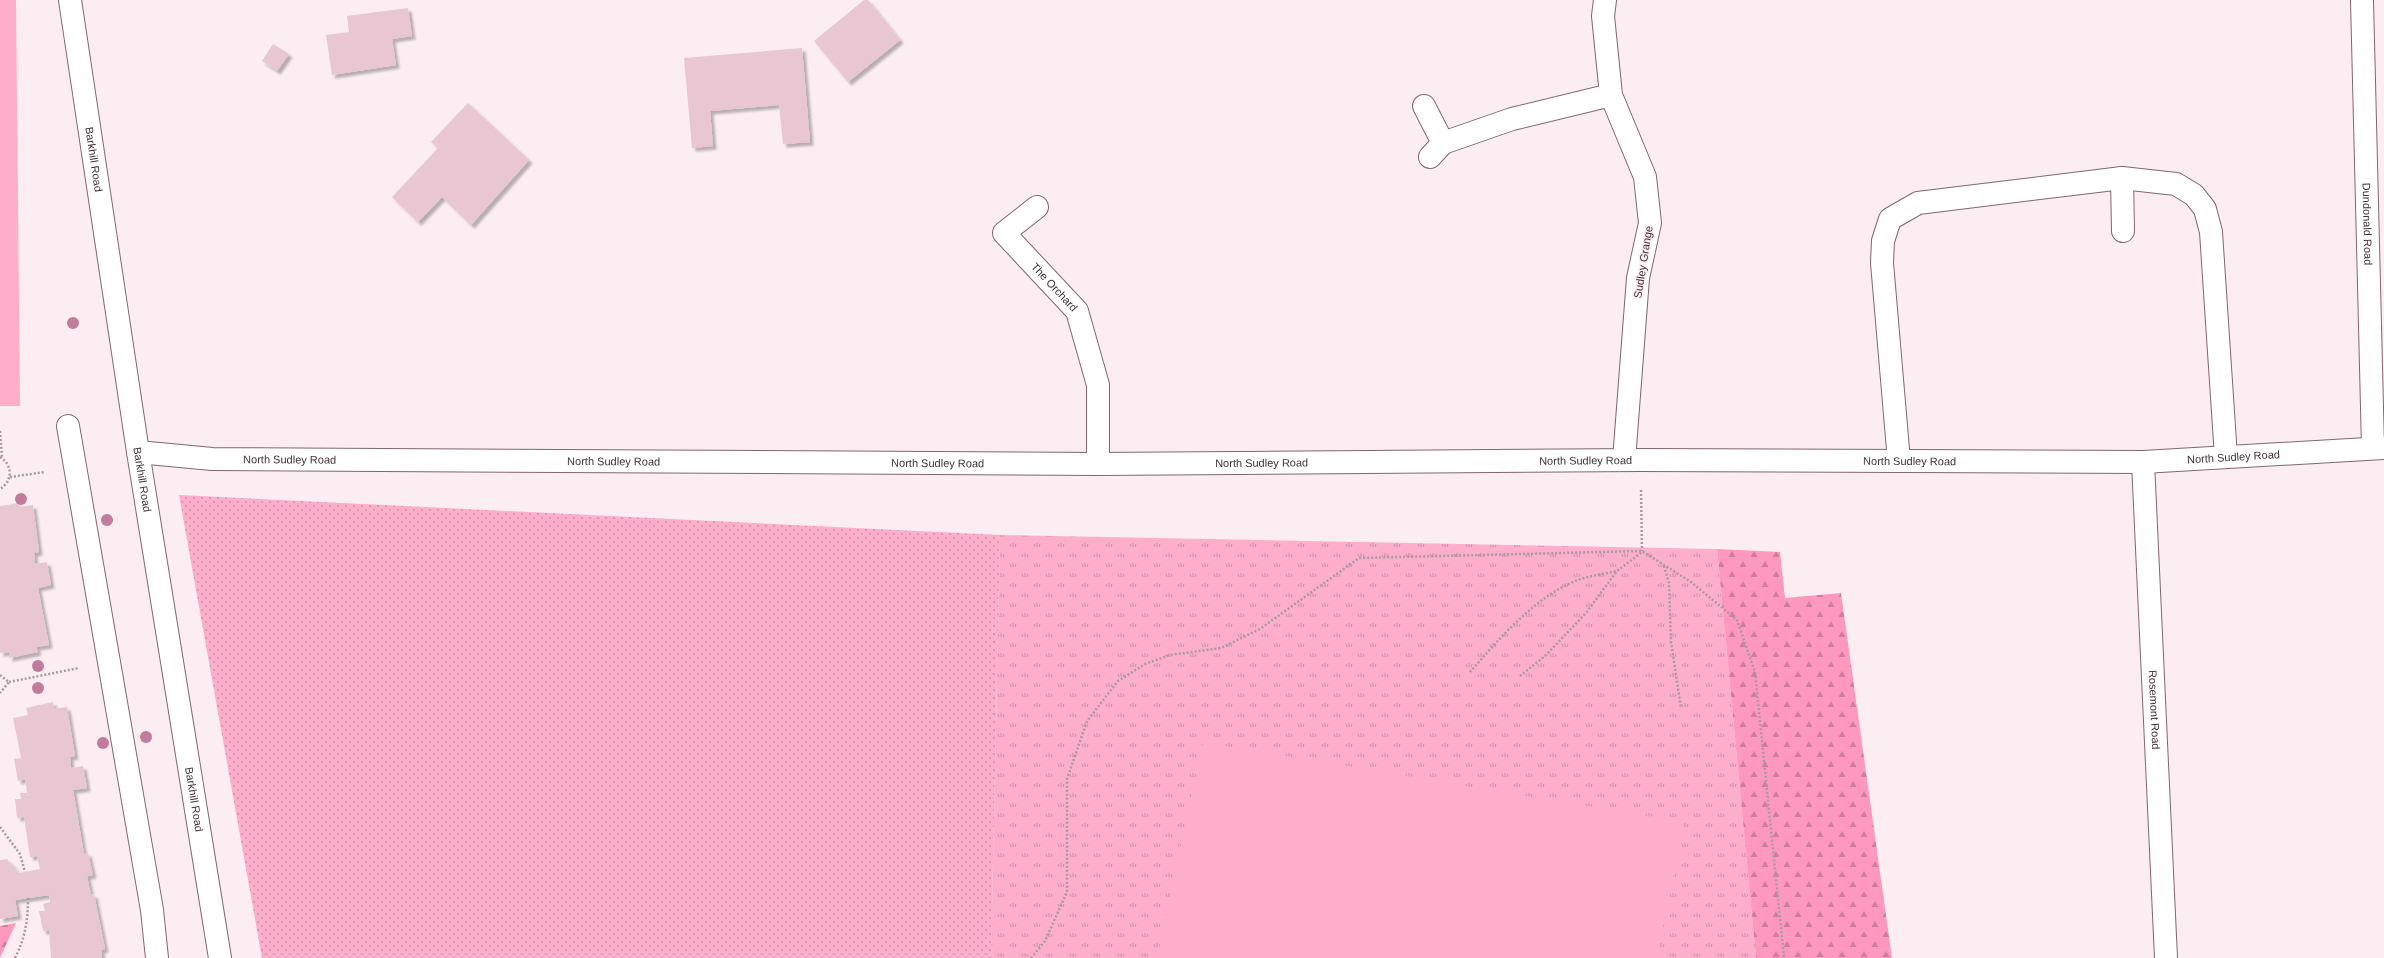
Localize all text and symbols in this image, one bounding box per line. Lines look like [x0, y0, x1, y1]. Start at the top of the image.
street label: Barkhill Road [83, 126, 105, 192]
street label: Dundonald Road [2360, 182, 2375, 265]
street label: Sudley Grange [1631, 225, 1655, 299]
street label: The Orchard [1029, 260, 1080, 314]
street label: Barkhill Road [131, 446, 154, 513]
street label: North Sudley Road [2187, 448, 2280, 465]
street label: North Sudley Road [243, 453, 336, 466]
street label: North Sudley Road [1539, 454, 1632, 467]
street label: North Sudley Road [567, 455, 660, 468]
street label: North Sudley Road [1863, 455, 1956, 467]
street label: North Sudley Road [1215, 456, 1308, 469]
street label: North Sudley Road [891, 457, 984, 469]
street label: Rosemont Road [2147, 670, 2162, 750]
street label: Barkhill Road [183, 766, 205, 833]

